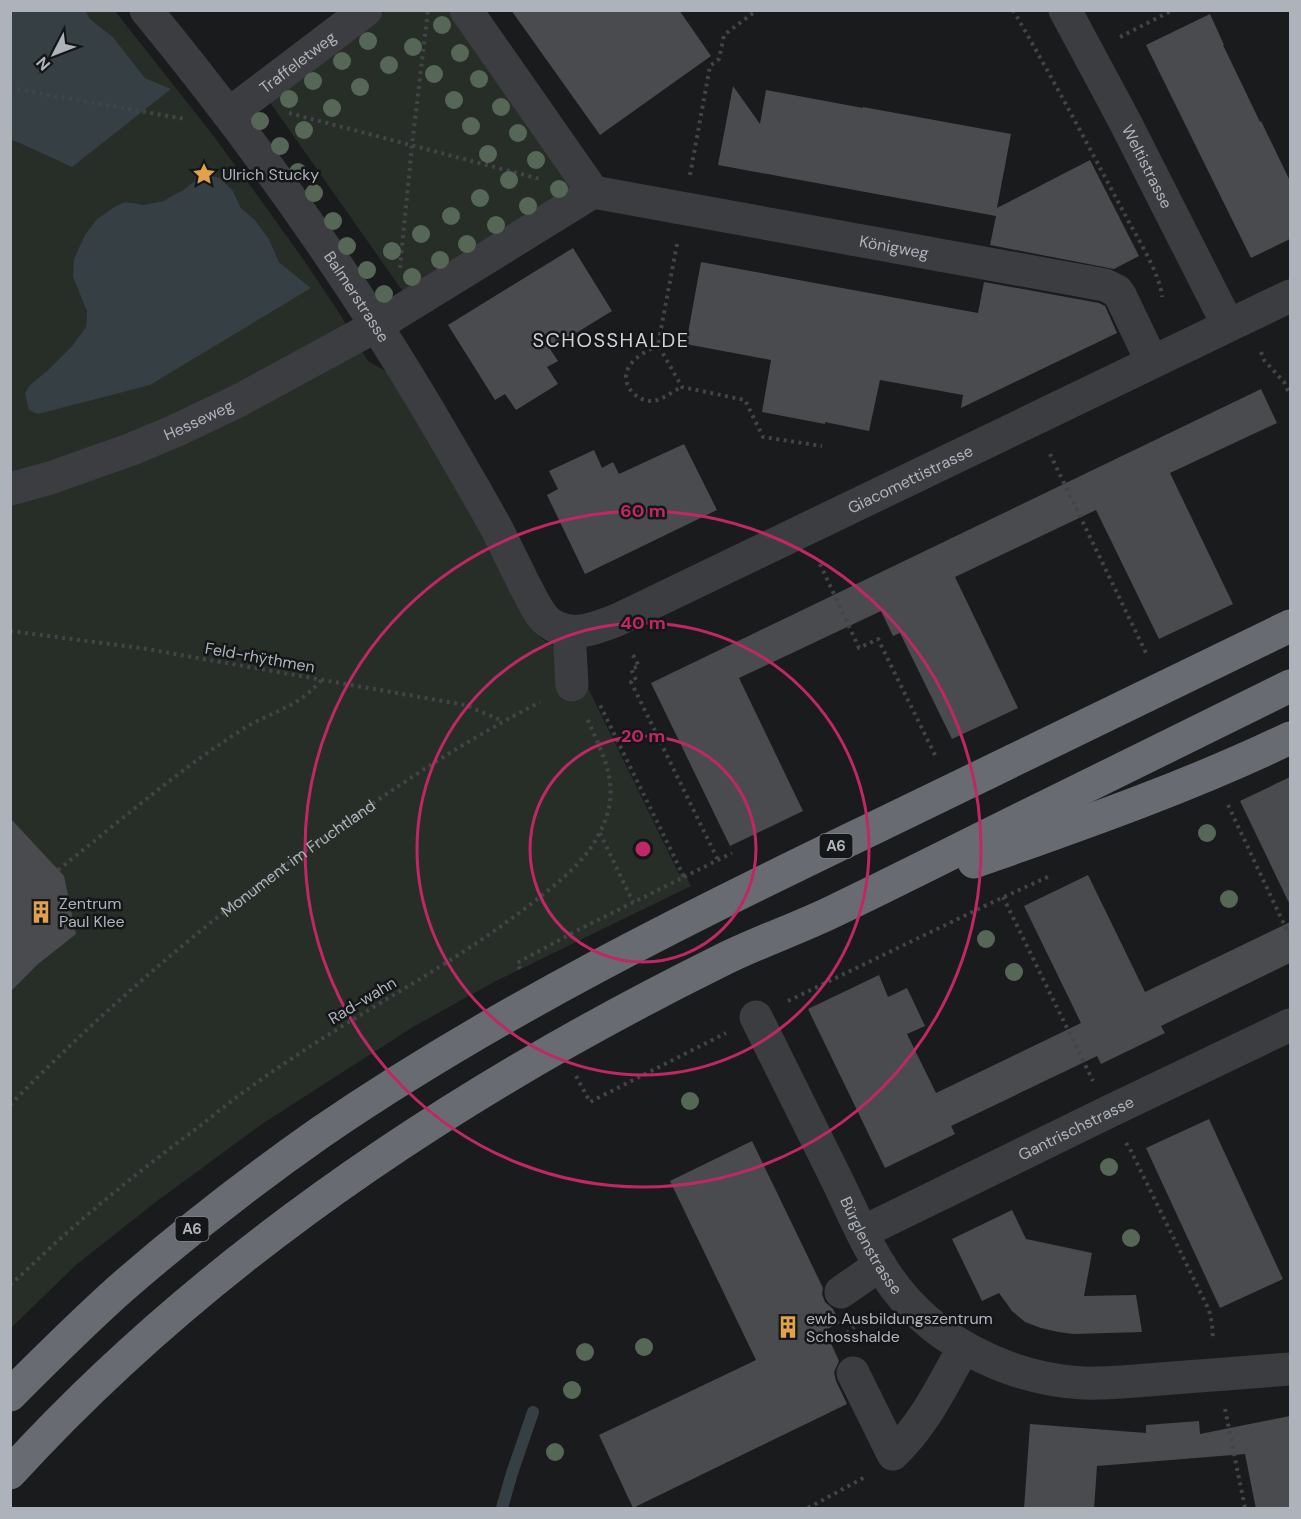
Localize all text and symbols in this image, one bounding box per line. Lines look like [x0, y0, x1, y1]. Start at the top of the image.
north arrow [24, 24, 84, 84]
street label: Traffeletweg [255, 26, 340, 98]
text: N [32, 52, 55, 75]
street label: Weltistrasse [1117, 121, 1177, 212]
place icon: Ulrich Stucky [191, 161, 217, 187]
place label: Ulrich Stucky [222, 164, 319, 185]
street label: Königweg [858, 231, 930, 264]
street label: Balmerstrasse [319, 247, 394, 346]
district label: SCHOSSHALDE [532, 327, 690, 353]
street label: Hesseweg [160, 395, 237, 445]
street label: Giacomettistrasse [844, 440, 976, 518]
text: 60 m [620, 499, 666, 523]
text: 40 m [620, 611, 666, 635]
street label: Feld-rhÿthmen [203, 637, 317, 678]
text: 20 m [621, 724, 665, 748]
street label: Monument im Fruchtland [217, 795, 380, 922]
road number: A6 [820, 834, 852, 858]
centre of rings [633, 839, 653, 859]
place label: Zentrum Paul Klee [59, 893, 125, 932]
building icon: Zentrum Paul Klee [28, 899, 54, 925]
street label: Rad-wahn [324, 972, 400, 1029]
street label: Gantrischstrasse [1015, 1091, 1137, 1165]
street label: Bürglenstrasse [835, 1193, 907, 1299]
road number: A6 [176, 1217, 208, 1241]
place label: ewb Ausbildungszentrum Schosshalde [806, 1308, 993, 1347]
building icon: ewb Ausbildungszentrum Schosshalde [775, 1314, 801, 1340]

